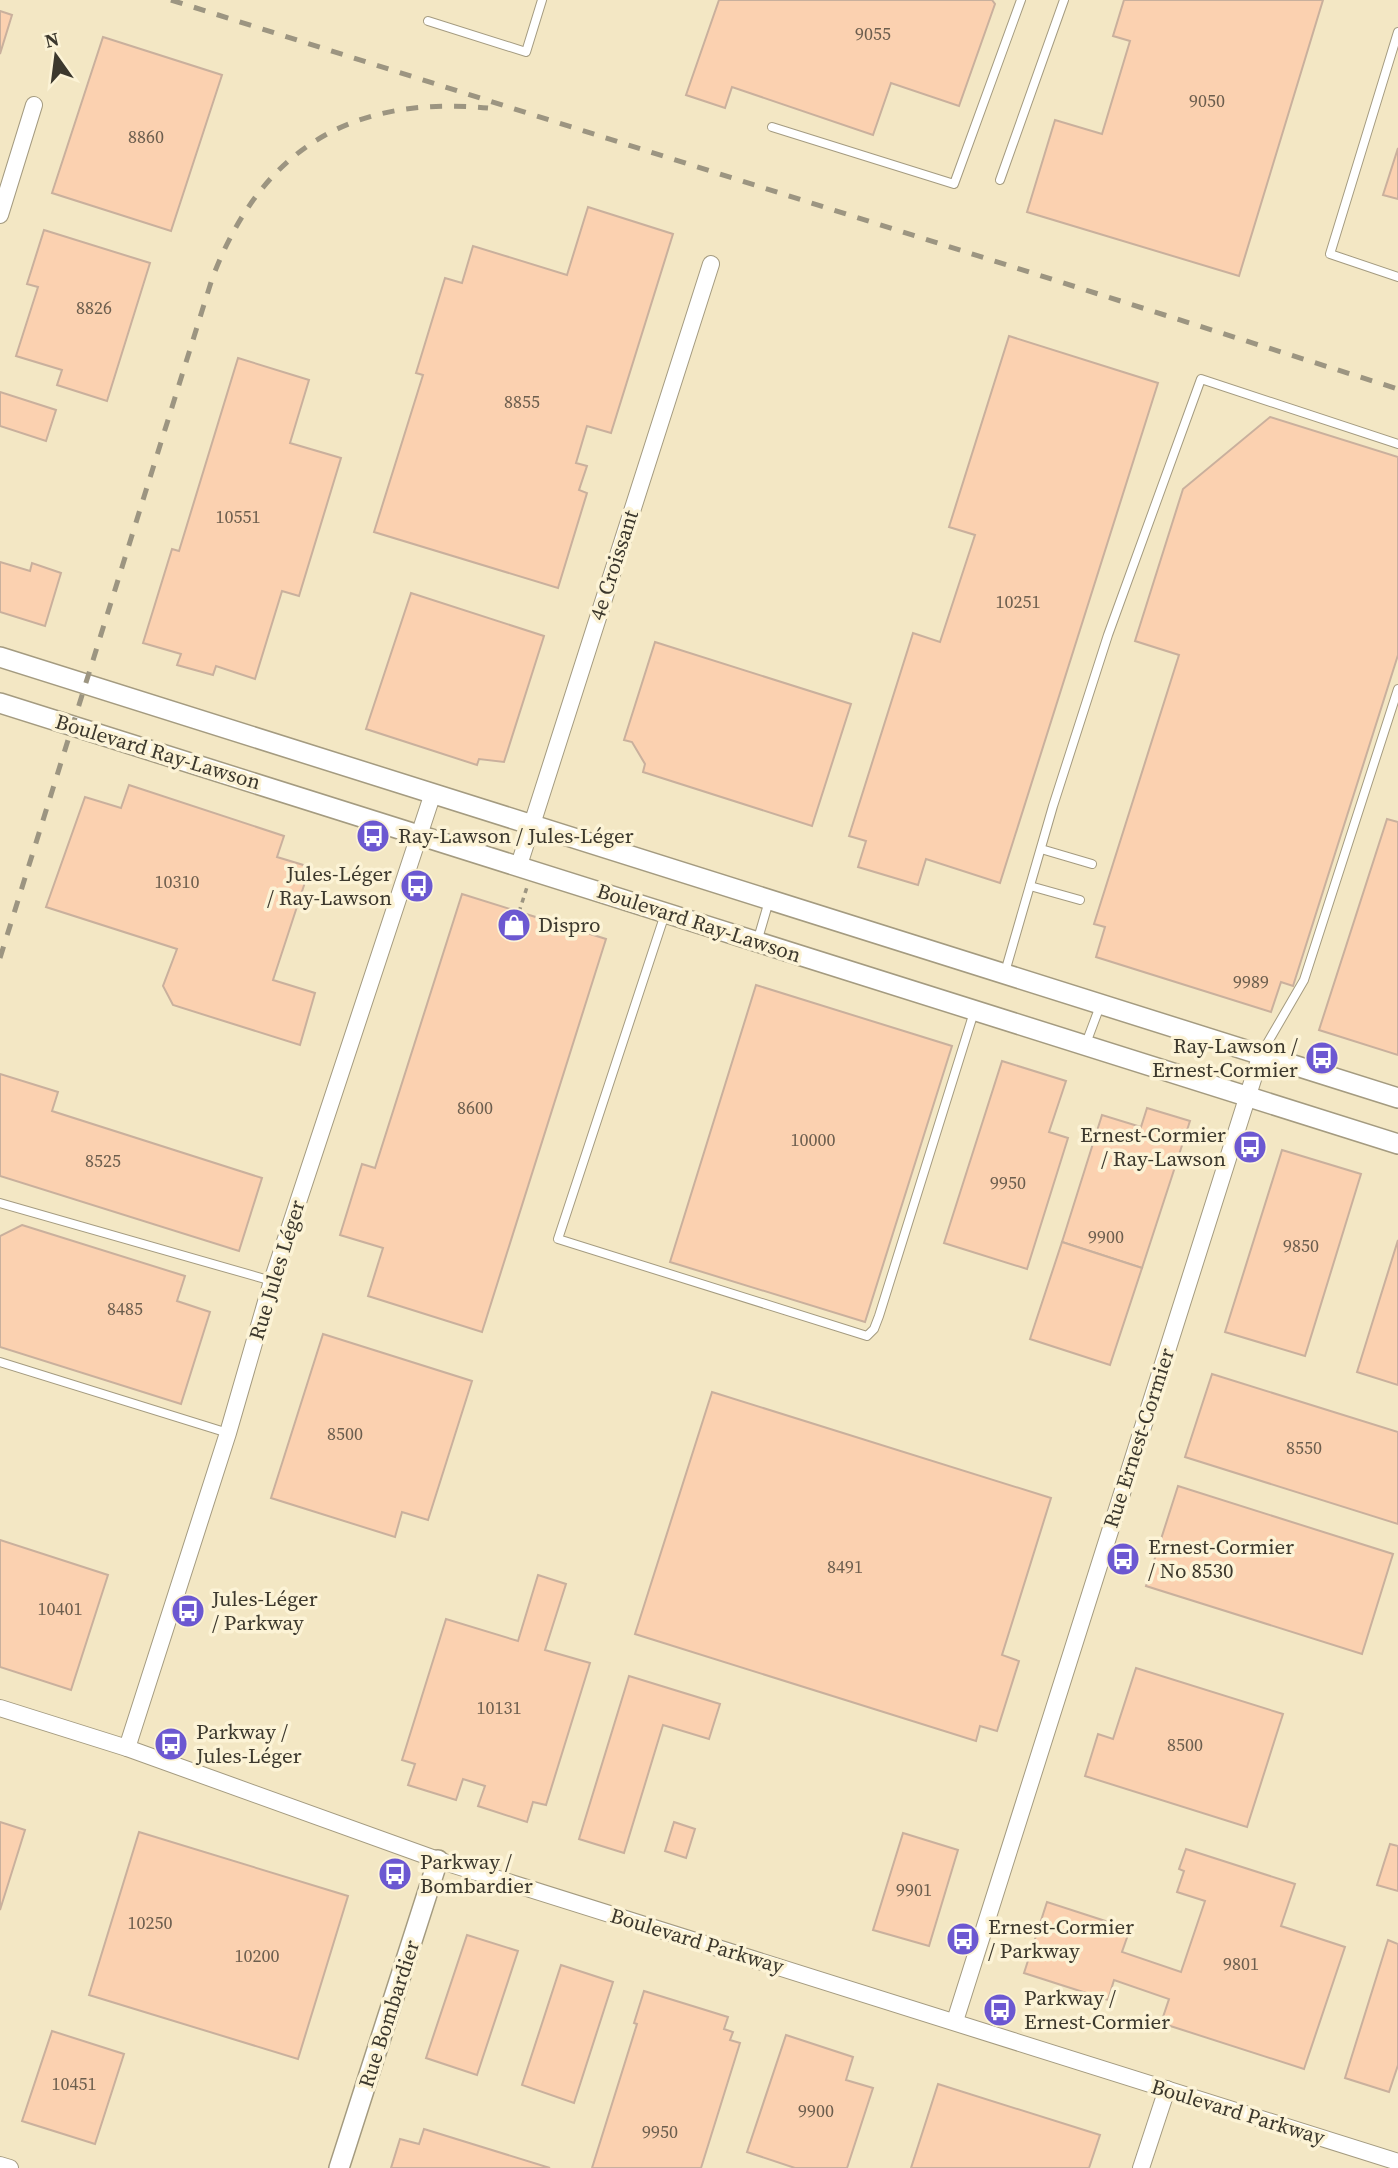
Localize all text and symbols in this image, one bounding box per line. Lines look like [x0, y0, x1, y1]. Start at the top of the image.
north arrow [21, 21, 91, 91]
house number: 9055 [855, 21, 891, 46]
text: N [42, 25, 62, 54]
house number: 9050 [1189, 88, 1225, 113]
house number: 8860 [128, 124, 164, 149]
house number: 8826 [76, 295, 112, 320]
house number: 8855 [504, 389, 540, 414]
house number: 10551 [216, 504, 261, 529]
street label: 4e Croissant [582, 506, 645, 624]
house number: 10251 [996, 589, 1041, 614]
street label: Boulevard Ray-Lawson [52, 707, 265, 797]
bus stop icon: Ray-Lawson / Jules-Léger [354, 817, 392, 855]
place label: Ray-Lawson / Jules-Léger [398, 821, 634, 850]
place label: Jules-Léger / Ray-Lawson [267, 859, 392, 912]
bus stop icon: Jules-Léger / Ray-Lawson [398, 867, 436, 905]
house number: 10310 [155, 869, 200, 894]
street label: Boulevard Ray-Lawson [593, 876, 805, 969]
shop icon: Dispro [495, 906, 533, 944]
place label: Dispro [538, 910, 601, 939]
house number: 9989 [1233, 969, 1269, 994]
place label: Ray-Lawson / Ernest-Cormier [1152, 1031, 1298, 1084]
bus stop icon: Ray-Lawson / Ernest-Cormier [1303, 1039, 1341, 1077]
house number: 8600 [457, 1095, 493, 1120]
place label: Ernest-Cormier / Ray-Lawson [1080, 1120, 1226, 1173]
house number: 10000 [791, 1127, 836, 1152]
bus stop icon: Ernest-Cormier / Ray-Lawson [1231, 1128, 1269, 1166]
house number: 8525 [85, 1148, 121, 1173]
house number: 9950 [990, 1170, 1026, 1195]
street label: Rue Jules Léger [241, 1196, 312, 1343]
house number: 9900 [1088, 1224, 1124, 1249]
house number: 9850 [1283, 1233, 1319, 1258]
house number: 8485 [107, 1296, 143, 1321]
street label: Rue Ernest-Cormier [1096, 1344, 1181, 1531]
house number: 8500 [327, 1421, 363, 1446]
house number: 8550 [1286, 1435, 1322, 1460]
place label: Ernest-Cormier / No 8530 [1148, 1532, 1294, 1585]
bus stop icon: Ernest-Cormier / No 8530 [1104, 1540, 1142, 1578]
house number: 8491 [827, 1554, 863, 1579]
place label: Jules-Léger / Parkway [211, 1584, 318, 1637]
bus stop icon: Jules-Léger / Parkway [169, 1592, 207, 1630]
house number: 10401 [38, 1596, 83, 1621]
house number: 10131 [477, 1695, 522, 1720]
place label: Parkway / Jules-Léger [195, 1717, 302, 1770]
bus stop icon: Parkway / Jules-Léger [152, 1725, 190, 1763]
house number: 8500 [1167, 1732, 1203, 1757]
place label: Parkway / Bombardier [420, 1847, 533, 1900]
bus stop icon: Parkway / Bombardier [376, 1855, 414, 1893]
house number: 9901 [896, 1877, 932, 1902]
street label: Boulevard Parkway [607, 1900, 788, 1981]
house number: 10250 [128, 1910, 173, 1935]
place label: Ernest-Cormier / Parkway [988, 1912, 1134, 1965]
bus stop icon: Ernest-Cormier / Parkway [944, 1920, 982, 1958]
street label: Rue Bombardier [351, 1936, 426, 2091]
house number: 10200 [235, 1943, 280, 1968]
house number: 9801 [1223, 1951, 1259, 1976]
place label: Parkway / Ernest-Cormier [1024, 1983, 1170, 2036]
bus stop icon: Parkway / Ernest-Cormier [981, 1991, 1019, 2029]
house number: 10451 [52, 2071, 97, 2096]
street label: Boulevard Parkway [1148, 2071, 1329, 2152]
house number: 9900 [798, 2098, 834, 2123]
house number: 9950 [642, 2119, 678, 2144]

